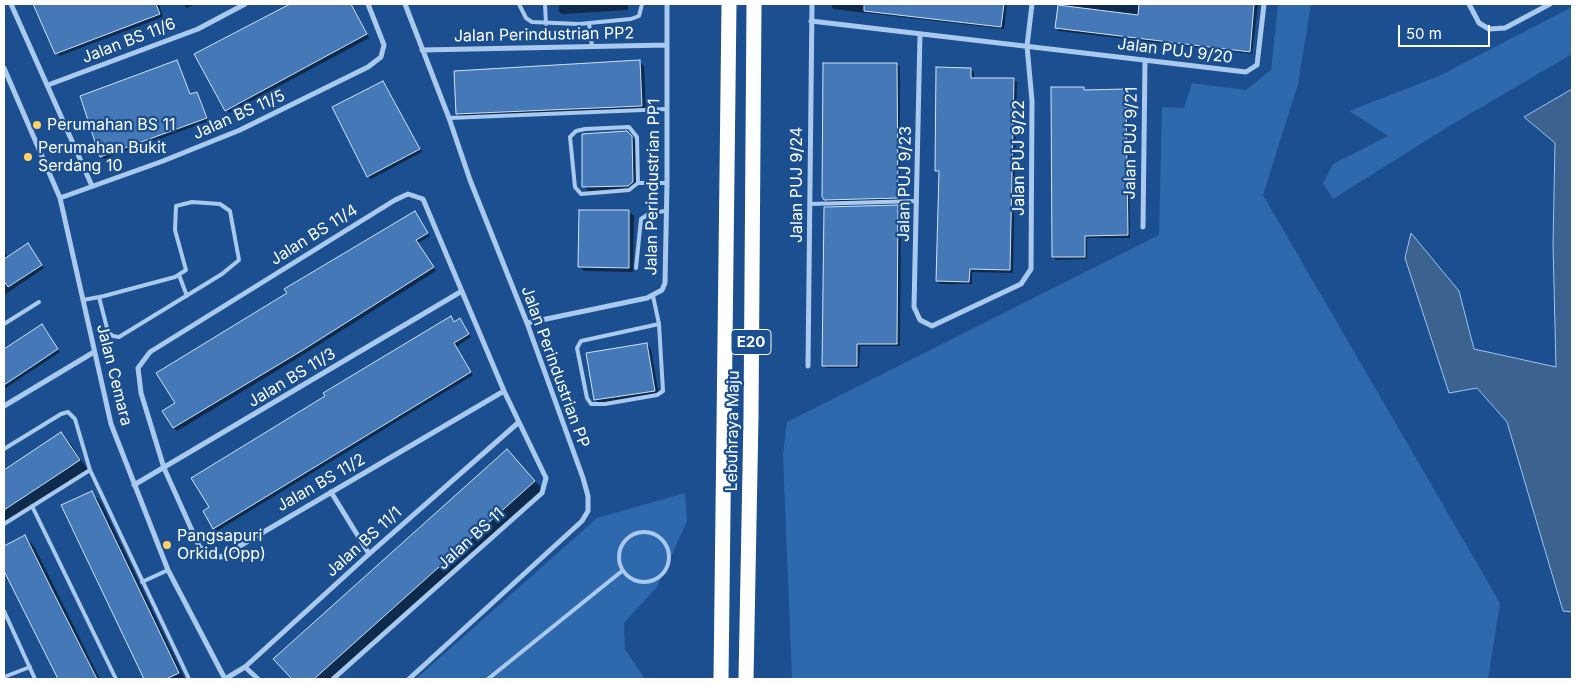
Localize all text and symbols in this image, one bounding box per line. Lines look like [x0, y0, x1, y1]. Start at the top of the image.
street label: Jalan BS 11/6 [79, 14, 179, 68]
scale bar [1401, 15, 1494, 47]
street label: Jalan Perindustrian PP2 [454, 24, 634, 46]
text: 50 m [1406, 24, 1442, 43]
street label: Jalan PUJ 9/20 [1116, 34, 1234, 68]
street label: Jalan BS 11/5 [190, 86, 288, 144]
street label: Jalan PUJ 9/21 [1120, 87, 1142, 199]
street label: Jalan Perindustrian PP1 [642, 98, 664, 276]
street label: Jalan PUJ 9/22 [1009, 100, 1029, 216]
place label: Perumahan BS 11 [47, 115, 176, 135]
marker: Perumahan BS 11 [31, 119, 43, 131]
street label: Jalan PUJ 9/23 [894, 126, 916, 242]
street label: Jalan PUJ 9/24 [787, 127, 807, 243]
place label: Perumahan Bukit Serdang 10 [38, 138, 166, 176]
marker: Perumahan Bukit Serdang 10 [22, 151, 34, 163]
street label: Jalan BS 11/4 [267, 201, 361, 269]
street label: Jalan Perindustrian PP [517, 284, 593, 450]
street label: Jalan Cemara [92, 322, 136, 428]
road number: E20 [731, 330, 771, 354]
street label: Jalan BS 11/3 [245, 344, 339, 412]
street label: Lebuhraya Maju [722, 370, 744, 492]
street label: Jalan BS 11/2 [273, 450, 369, 516]
street label: Jalan BS 11/1 [322, 503, 406, 581]
street label: Jalan BS 11 [434, 504, 508, 574]
place label: Pangsapuri Orkid (Opp) [177, 526, 266, 564]
marker: Pangsapuri Orkid (Opp) [161, 539, 173, 551]

